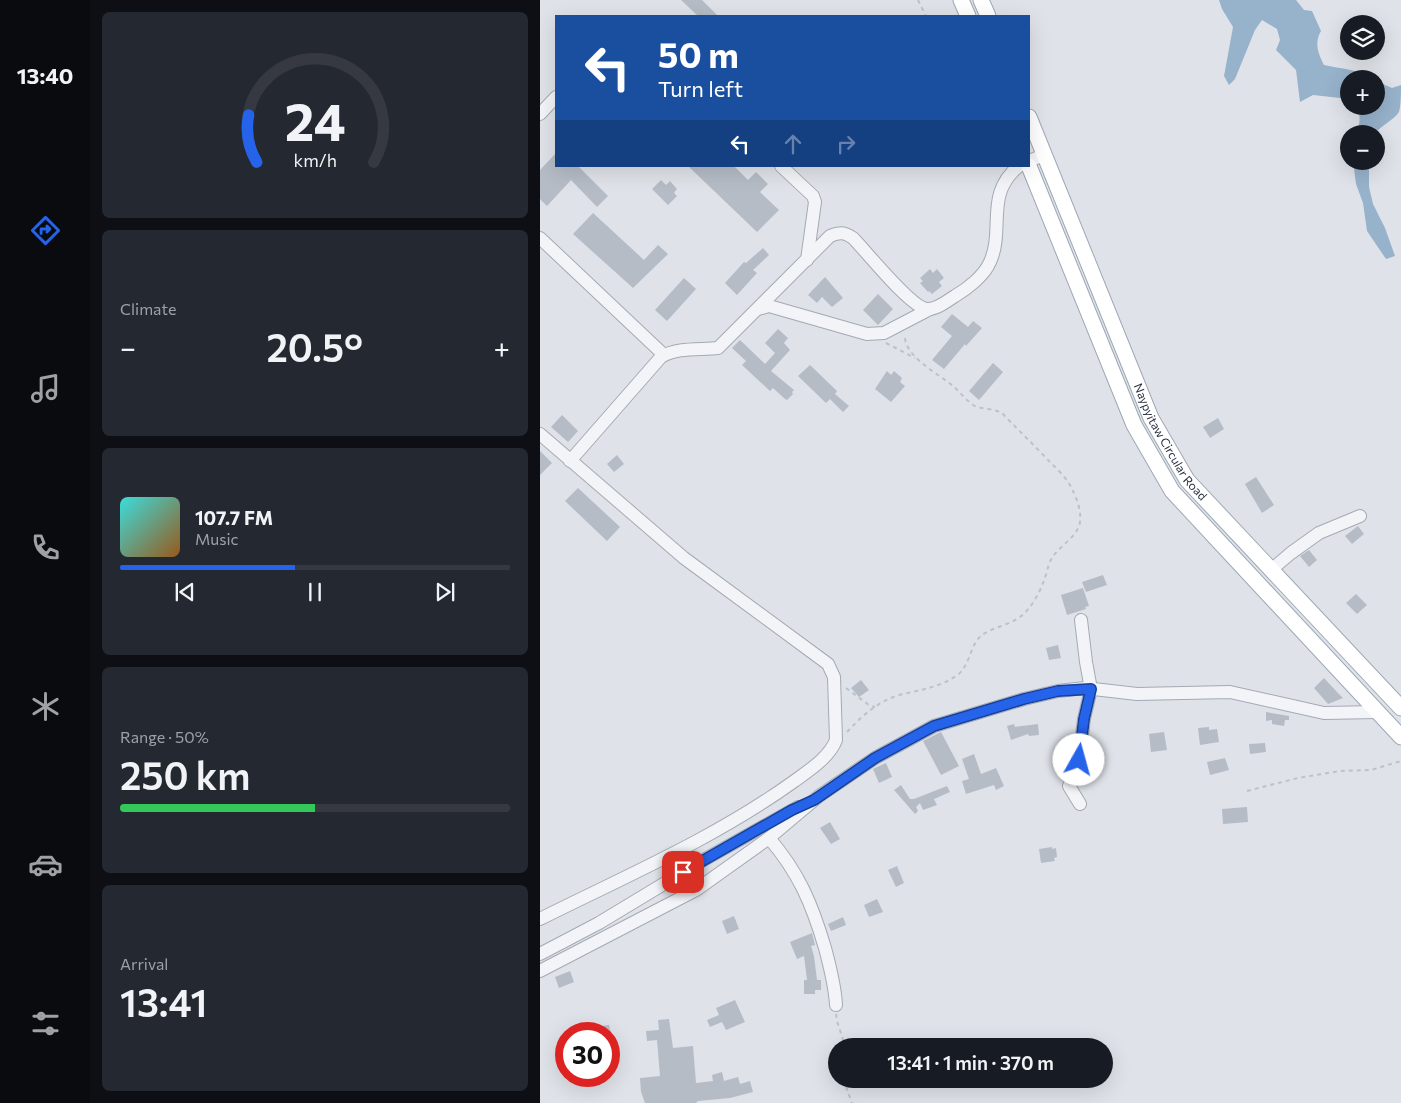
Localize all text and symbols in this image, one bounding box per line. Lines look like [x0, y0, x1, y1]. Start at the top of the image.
map controls [1340, 15, 1385, 170]
button: layers [1340, 15, 1385, 60]
text: 50 m [658, 32, 739, 75]
icon: left [575, 35, 640, 100]
text: 13:40 [17, 62, 73, 89]
button: + [1340, 70, 1385, 115]
text: Turn left [658, 75, 743, 102]
text: 24 [285, 88, 345, 152]
button: − [1340, 125, 1385, 170]
icon: left [726, 130, 754, 158]
icon: ahead [779, 130, 807, 158]
icon: right [832, 130, 860, 158]
text: km/h [293, 149, 337, 171]
icon: directions [28, 213, 63, 248]
text: Climate [120, 299, 176, 318]
text: 20.5° [267, 323, 363, 370]
text: − [120, 330, 136, 364]
text: + [494, 330, 510, 364]
icon: music [28, 371, 63, 406]
street label: Naypyitaw Circular Road [1132, 381, 1210, 503]
text: 107.7 FM [195, 506, 273, 529]
text: Music [195, 529, 239, 548]
icon: phone [28, 530, 63, 565]
icon: previous [171, 578, 199, 606]
icon: pause [301, 578, 329, 606]
icon: next [431, 578, 459, 606]
icon: climate [28, 689, 63, 724]
text: Range · 50% [120, 727, 209, 746]
position arrow [1052, 733, 1104, 785]
text: 250 km [120, 751, 250, 798]
icon: car [28, 847, 63, 882]
pin [662, 851, 704, 893]
icon: arrive [669, 858, 697, 886]
text: Arrival [120, 954, 168, 973]
text: 13:41 [120, 978, 207, 1025]
icon: filters [28, 1006, 63, 1041]
speed limit sign: 30 [555, 1022, 620, 1087]
text: 13:41 · 1 min · 370 m [887, 1051, 1054, 1074]

